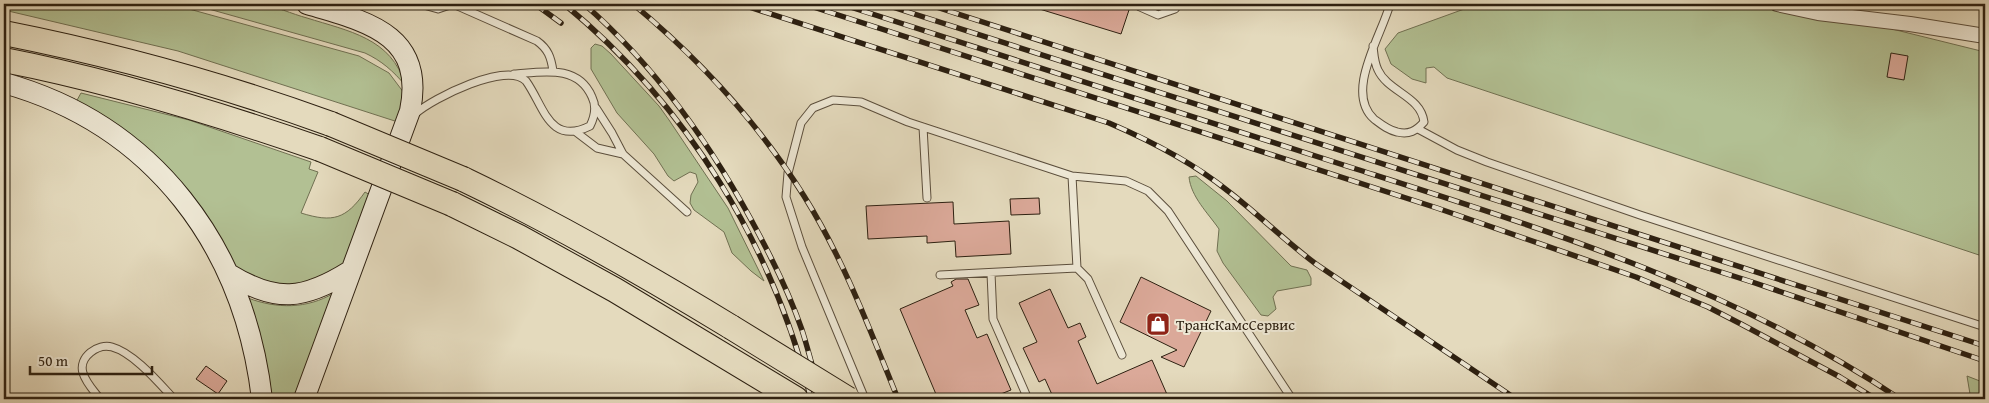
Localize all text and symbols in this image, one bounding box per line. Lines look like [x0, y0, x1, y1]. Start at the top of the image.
shop icon: ТрансКамсСервис [1145, 311, 1171, 337]
place label: ТрансКамсСервис [1176, 314, 1295, 335]
scale bar [30, 343, 152, 375]
text: 50 m [38, 350, 69, 371]

